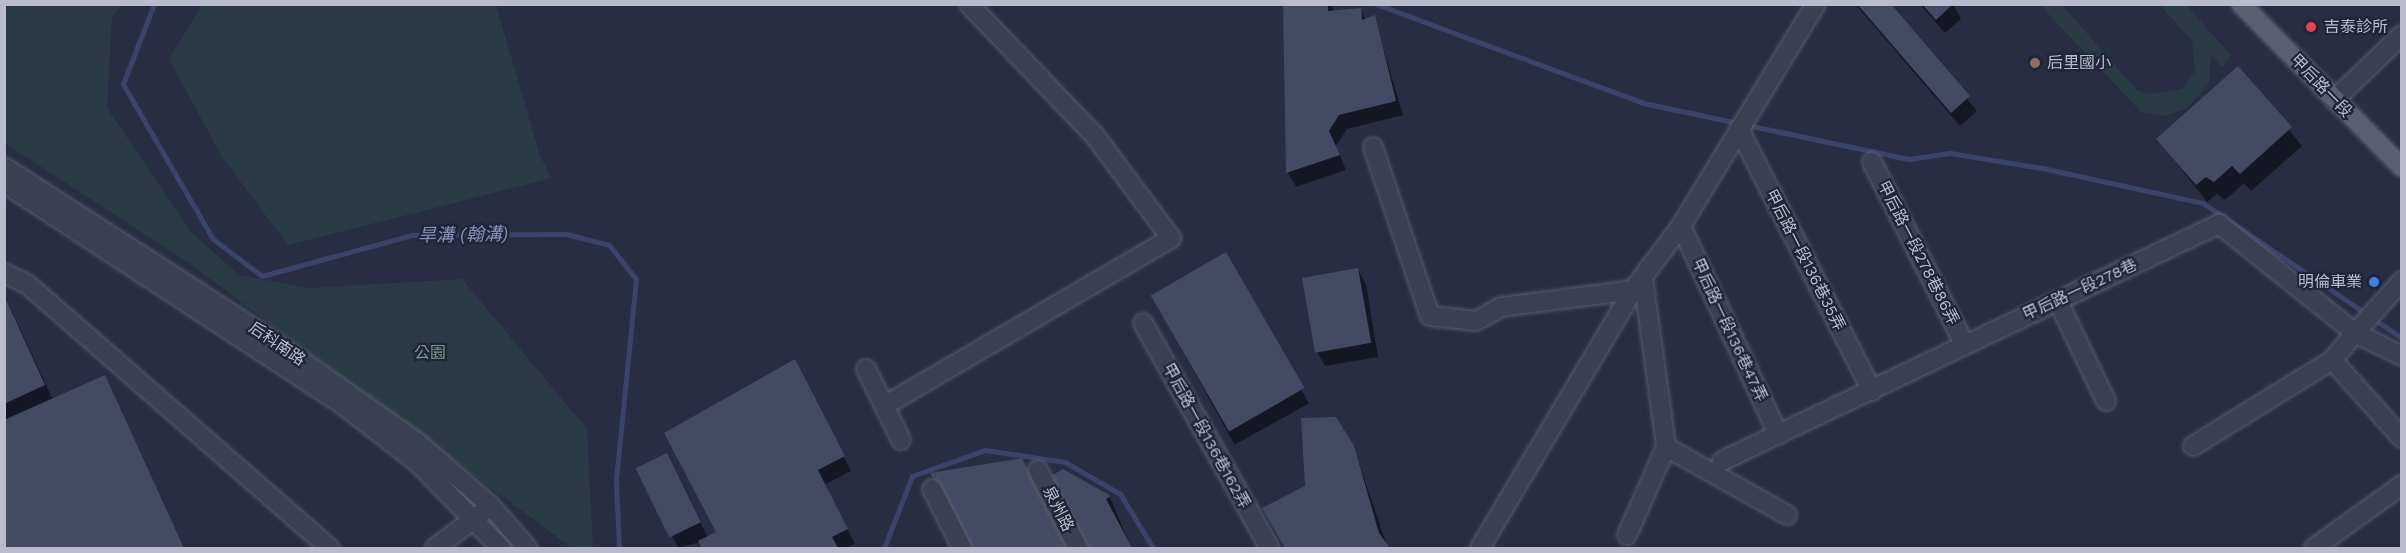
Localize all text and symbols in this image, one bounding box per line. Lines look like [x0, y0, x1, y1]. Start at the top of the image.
place label: 吉泰診所 [2324, 17, 2388, 37]
marker: 吉泰診所 [2302, 18, 2320, 36]
street label: 甲后路一段 [2286, 51, 2356, 121]
place label: 后里國小 [2047, 53, 2111, 73]
marker: 后里國小 [2028, 56, 2042, 70]
street label: 甲后路一段278巷86弄 [1873, 178, 1963, 328]
street label: 甲后路一段136巷35弄 [1761, 186, 1849, 334]
water label: 旱溝 (翰溝) [418, 223, 508, 247]
street label: 甲后路一段278巷 [2020, 255, 2140, 325]
street label: 甲后路一段136巷47弄 [1687, 256, 1771, 404]
place label: 明倫車業 [2298, 272, 2362, 292]
marker: 明倫車業 [2367, 275, 2381, 289]
street label: 后科南路 [245, 318, 309, 370]
park label: 公園 [414, 343, 446, 363]
street label: 甲后路一段136巷162弄 [1158, 360, 1254, 512]
street label: 泉州路 [1039, 483, 1077, 535]

